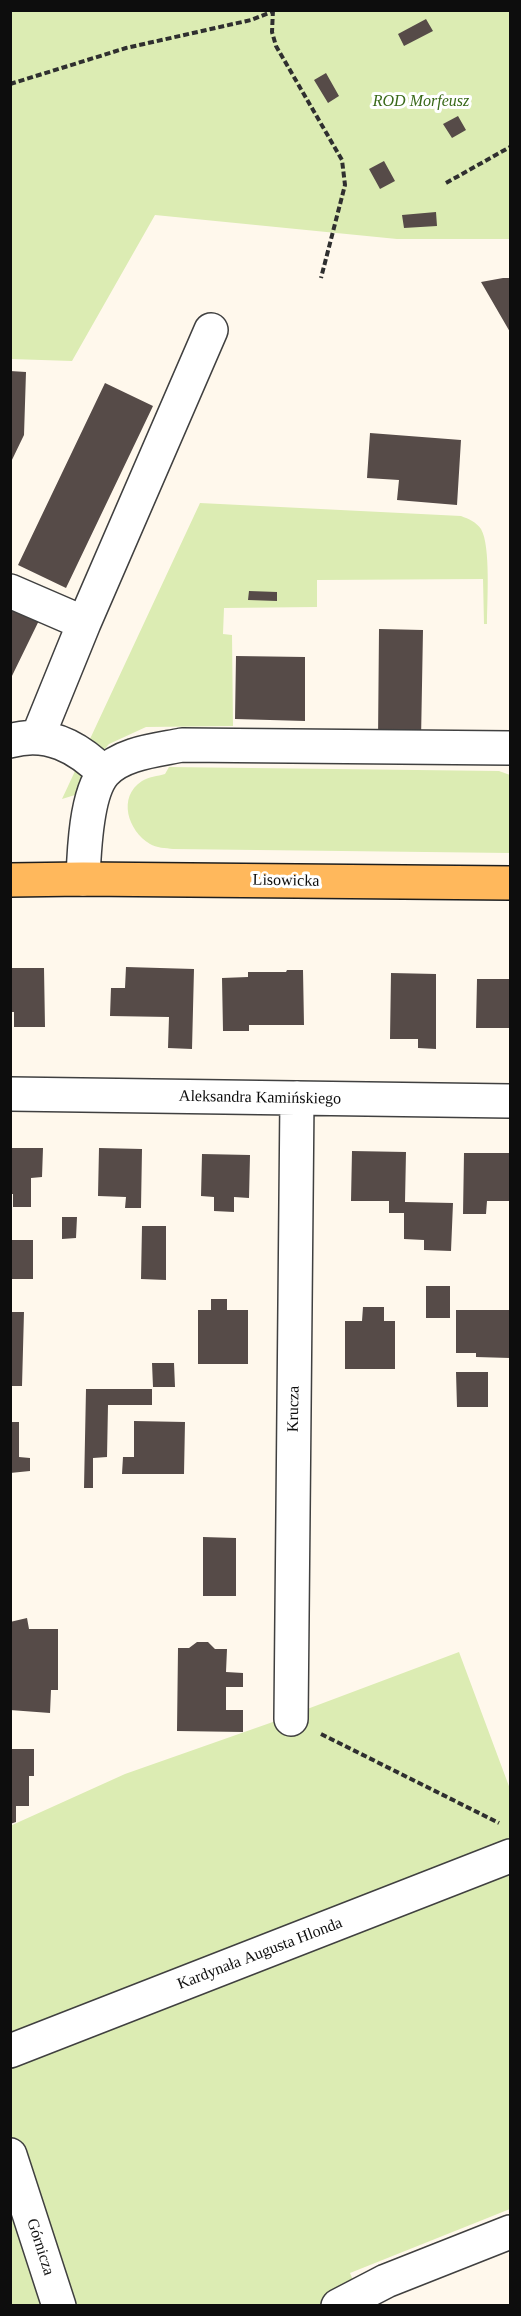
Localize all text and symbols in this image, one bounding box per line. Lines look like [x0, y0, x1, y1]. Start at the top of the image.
park label: ROD Morfeusz [373, 92, 469, 112]
street label: Lisowicka [253, 871, 319, 891]
street label: Aleksandra Kamińskiego [179, 1087, 341, 1109]
street label: Krucza [284, 1386, 304, 1432]
street label: Kardynała Augusta Hlonda [175, 1914, 345, 1994]
street label: Górnicza [22, 2216, 58, 2278]

